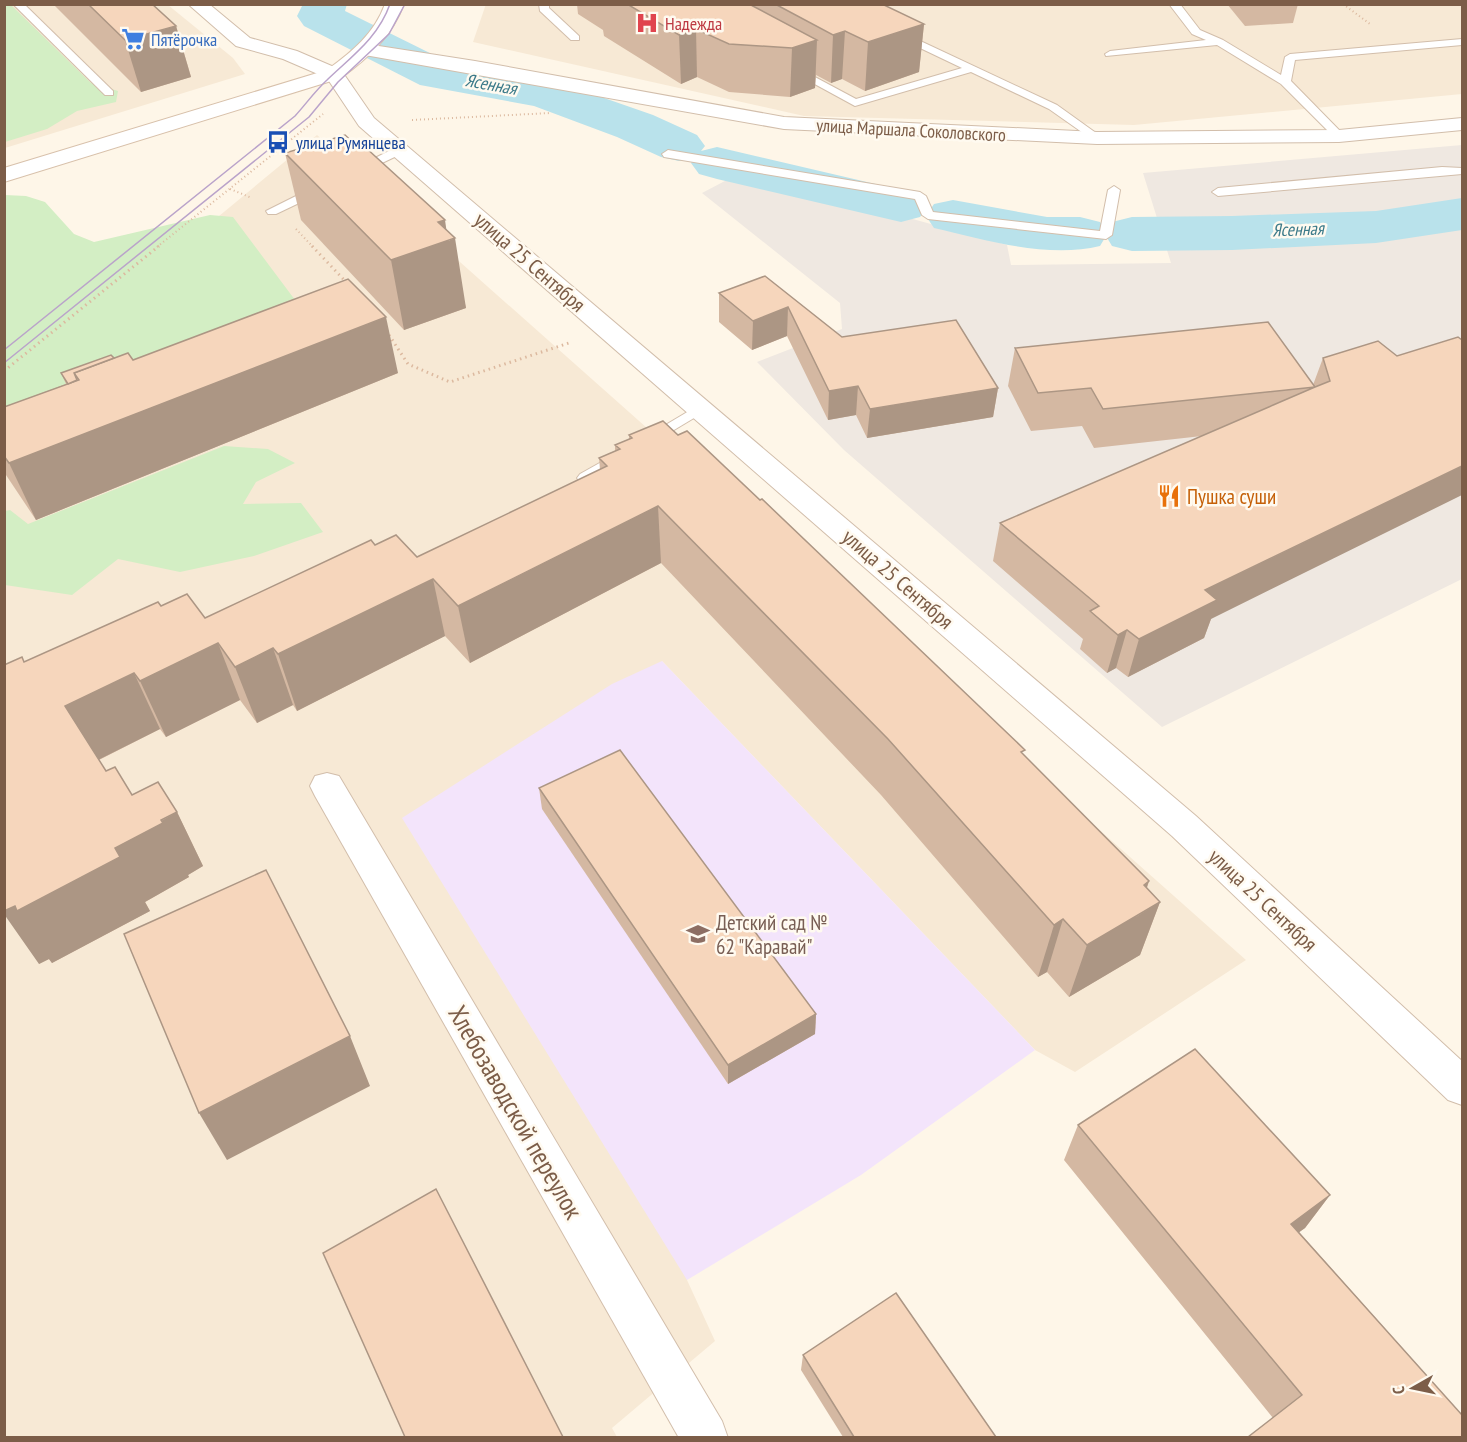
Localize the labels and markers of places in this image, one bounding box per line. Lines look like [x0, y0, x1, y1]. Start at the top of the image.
hospital icon: Надежда [634, 10, 660, 36]
place label: Надежда [665, 12, 722, 35]
supermarket icon: Пятёрочка [120, 26, 146, 52]
place label: Пятёрочка [151, 28, 217, 51]
bus stop icon: улица Румянцева [265, 129, 291, 155]
place label: улица Румянцева [296, 131, 406, 154]
restaurant icon: Пушка суши [1156, 483, 1182, 509]
place label: Пушка суши [1187, 483, 1276, 510]
place label: Детский сад № 62 "Каравай" [716, 909, 828, 960]
school or university icon: Детский сад № 62 "Каравай" [685, 921, 711, 947]

